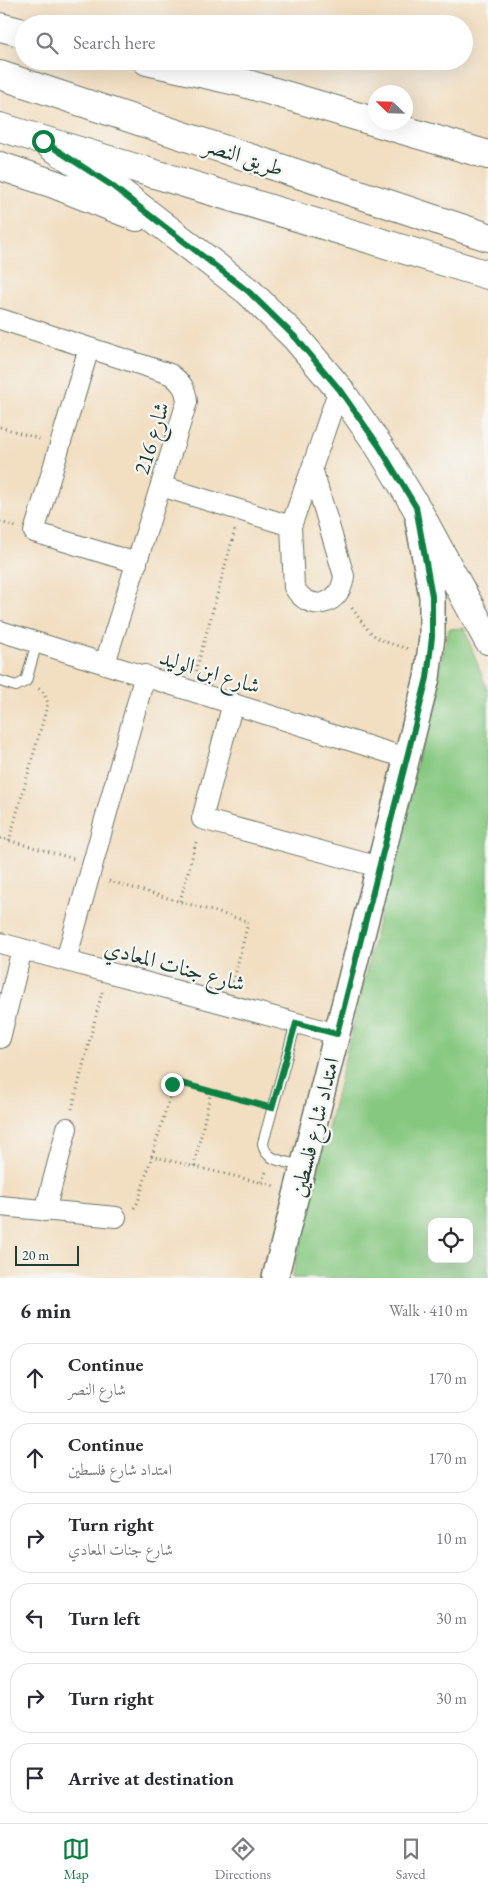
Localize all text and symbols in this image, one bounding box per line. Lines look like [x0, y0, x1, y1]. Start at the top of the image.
search box [15, 15, 473, 70]
icon: search [33, 29, 61, 57]
text: Search here [73, 30, 155, 55]
north arrow [368, 85, 413, 130]
street label: طريق النصر [198, 129, 287, 183]
route start [32, 130, 55, 153]
street label: شارع 216 [127, 398, 180, 479]
street label: شارع ابن الوليد [155, 642, 264, 704]
street label: شارع جنات المعادي [100, 933, 248, 1002]
street label: امتداد شارع فلسطين [283, 1054, 350, 1201]
route end [161, 1073, 184, 1096]
map controls [428, 1218, 473, 1263]
button: locate [428, 1218, 473, 1263]
scale bar [15, 1243, 79, 1266]
text: 20 m [22, 1246, 49, 1264]
text: 6 min [20, 1297, 71, 1324]
text: Walk · 410 m [389, 1300, 468, 1321]
text: Continue [68, 1352, 143, 1377]
icon: ahead [21, 1364, 49, 1392]
text: 170 m [428, 1368, 467, 1389]
text: شارع النصر [68, 1379, 126, 1400]
text: Continue [68, 1432, 143, 1457]
icon: ahead [21, 1444, 49, 1472]
text: 170 m [428, 1448, 467, 1469]
text: امتداد شارع فلسطين [68, 1459, 172, 1480]
text: Turn right [68, 1512, 154, 1537]
icon: right [21, 1524, 49, 1552]
text: 10 m [436, 1528, 467, 1549]
text: شارع جنات المعادي [68, 1539, 173, 1560]
icon: left [21, 1604, 49, 1632]
text: Turn left [68, 1606, 140, 1631]
text: 30 m [436, 1608, 467, 1629]
icon: right [21, 1684, 49, 1712]
text: Turn right [68, 1686, 154, 1711]
text: 30 m [436, 1688, 467, 1709]
icon: arrive [21, 1764, 49, 1792]
text: Arrive at destination [68, 1766, 234, 1791]
tab: Map [62, 1835, 90, 1883]
tab: Directions [215, 1835, 271, 1883]
tab: Saved [396, 1835, 426, 1883]

